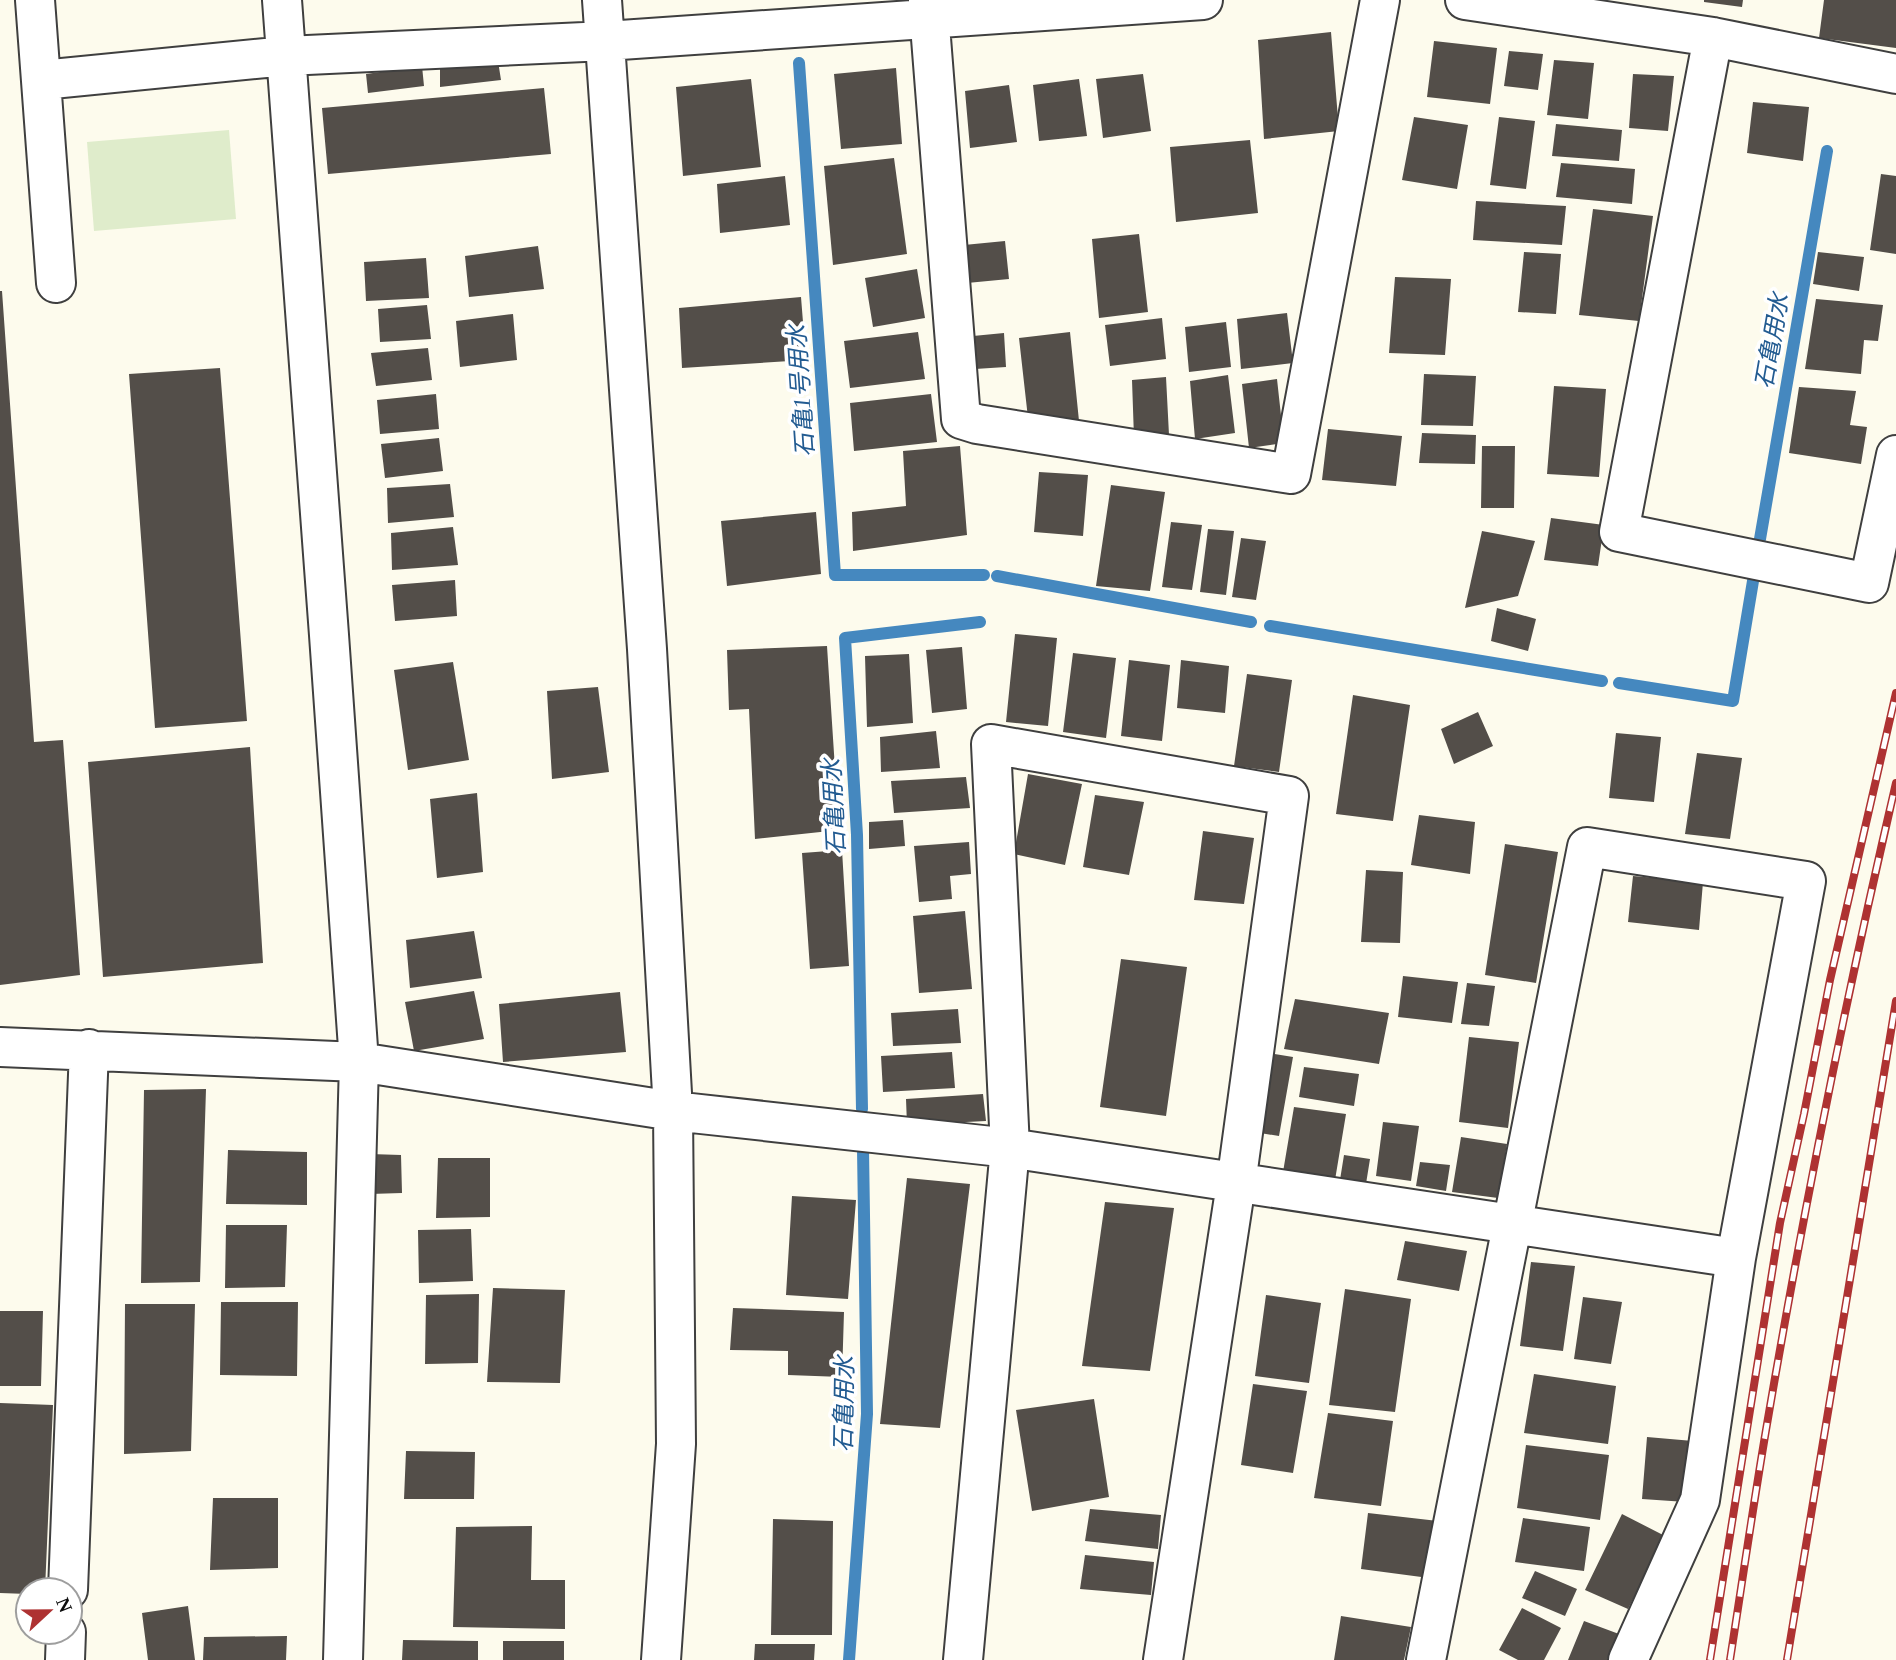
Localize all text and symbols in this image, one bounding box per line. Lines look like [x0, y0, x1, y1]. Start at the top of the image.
water label: 石亀用水 [1751, 289, 1794, 391]
water label: 石亀1号用水 [783, 321, 819, 458]
water label: 石亀用水 [818, 755, 849, 856]
water label: 石亀用水 [830, 1353, 858, 1452]
north arrow [14, 1576, 84, 1646]
text: N [52, 1595, 77, 1615]

